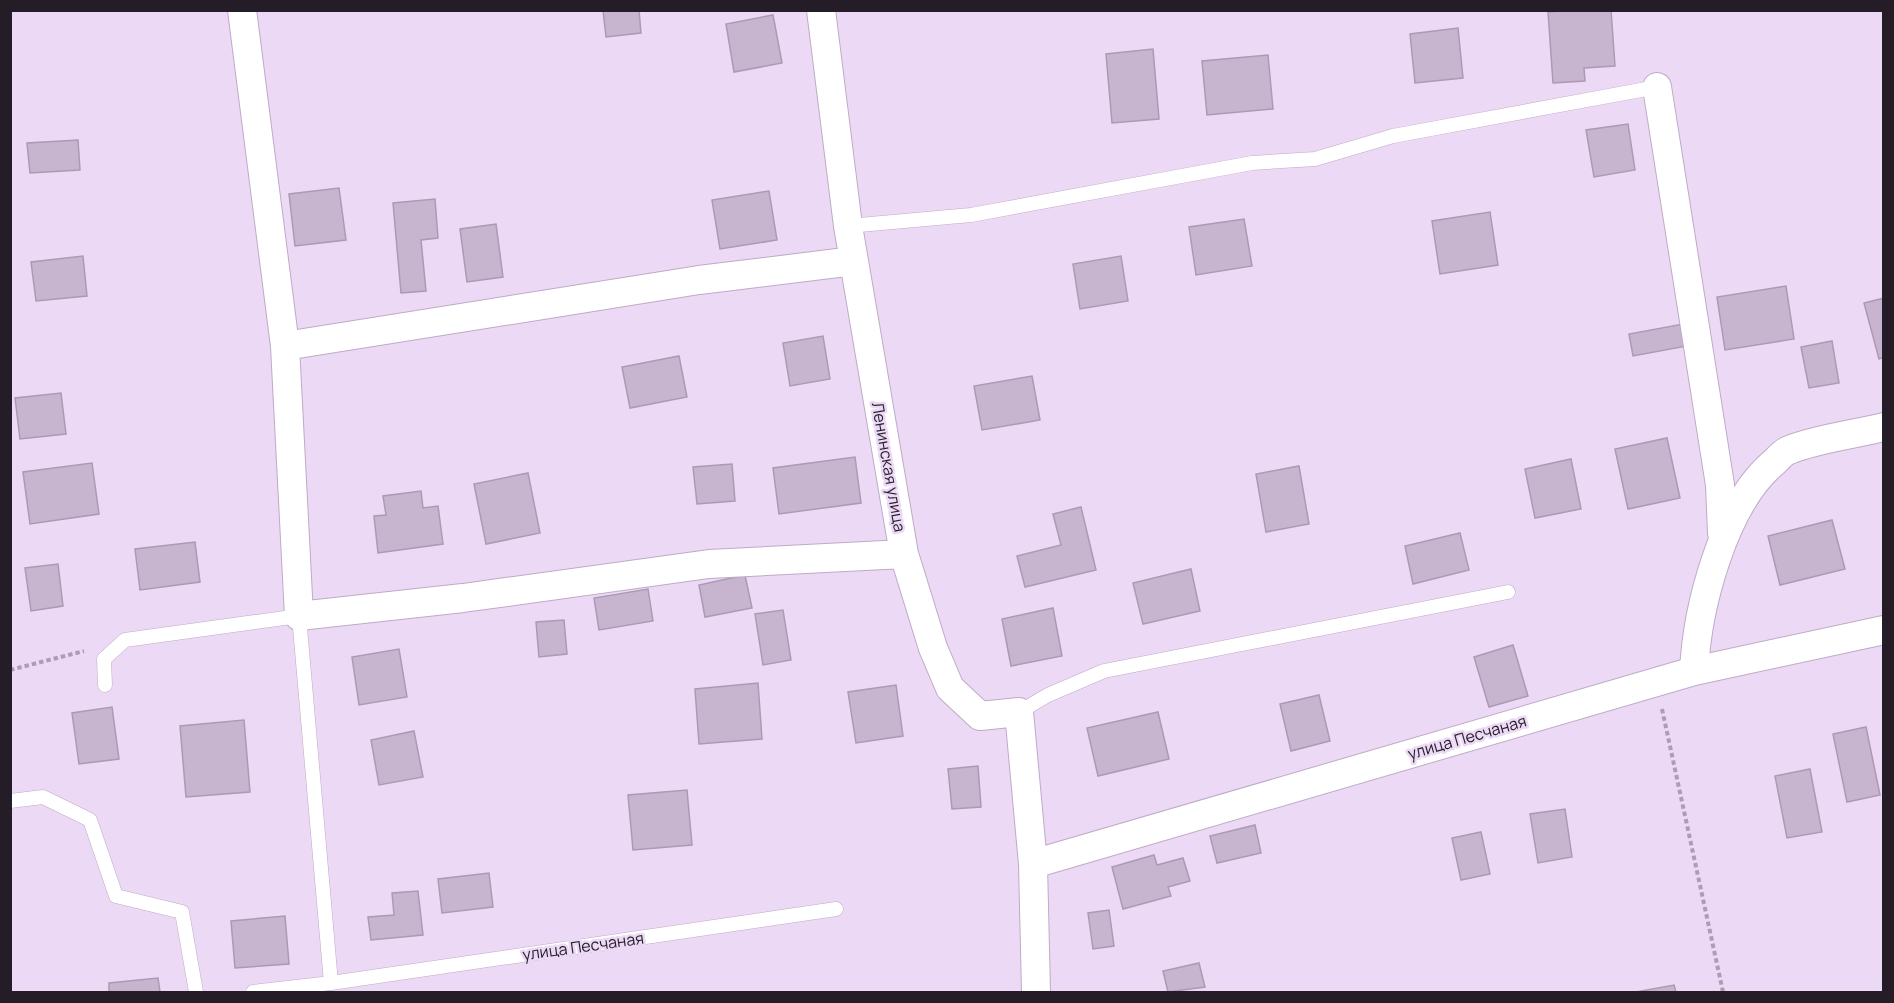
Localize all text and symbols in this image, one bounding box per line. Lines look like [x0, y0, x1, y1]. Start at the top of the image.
street label: Ленинская улица [867, 400, 911, 534]
street label: улица Песчаная [1405, 710, 1529, 764]
street label: улица Песчаная [521, 927, 645, 965]

